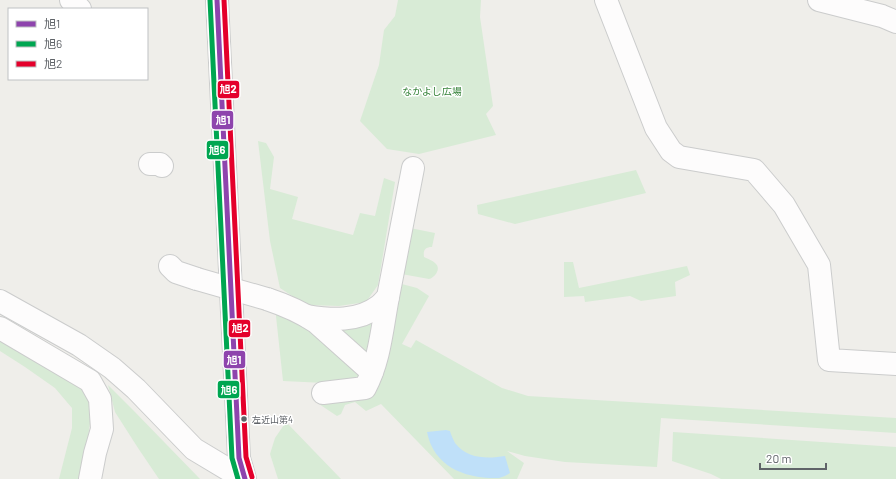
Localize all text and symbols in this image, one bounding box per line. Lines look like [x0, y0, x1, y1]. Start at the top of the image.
legend [8, 8, 148, 80]
text: 旭1 [44, 16, 60, 30]
text: 旭6 [44, 36, 62, 50]
text: 旭2 [44, 56, 62, 70]
line badge: 旭2 [217, 80, 240, 99]
text: 旭2 [219, 82, 237, 95]
park label: なかよし広場 [402, 85, 462, 97]
line badge: 旭1 [211, 110, 234, 130]
text: 旭1 [216, 113, 231, 126]
line badge: 旭6 [206, 140, 229, 160]
text: 旭6 [209, 143, 226, 156]
line badge: 旭2 [228, 319, 251, 338]
text: 旭2 [231, 321, 249, 334]
line badge: 旭1 [223, 350, 246, 369]
text: 旭1 [227, 353, 242, 366]
line badge: 旭6 [217, 380, 240, 399]
text: 旭6 [221, 383, 238, 396]
marker: 左近山第4 [239, 414, 249, 424]
place label: 左近山第4 [252, 414, 293, 425]
scale bar [760, 445, 826, 471]
text: 20 m [766, 451, 792, 465]

